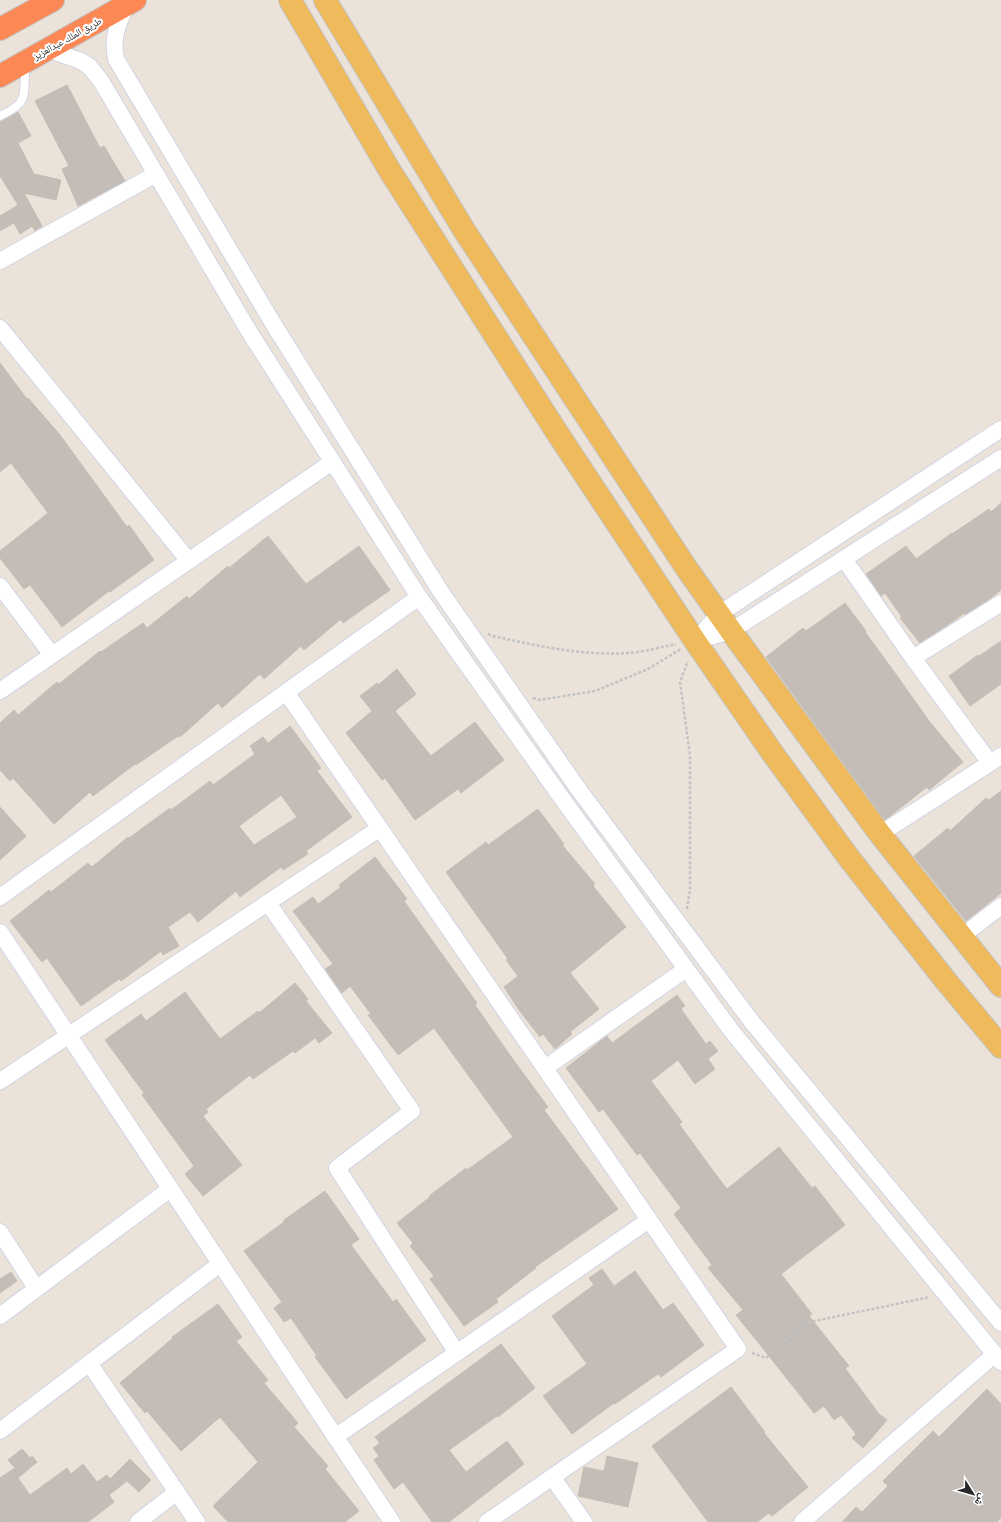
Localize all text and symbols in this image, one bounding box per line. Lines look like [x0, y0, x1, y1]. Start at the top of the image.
street label: طريق الملك عبدالعزيز [30, 14, 104, 63]
north arrow [953, 1474, 993, 1514]
text: ش [971, 1491, 989, 1509]

